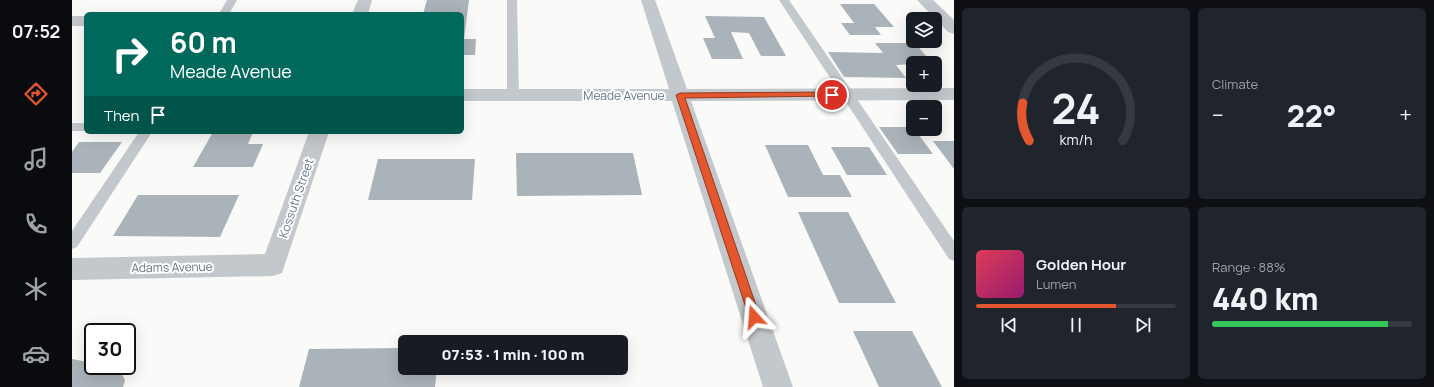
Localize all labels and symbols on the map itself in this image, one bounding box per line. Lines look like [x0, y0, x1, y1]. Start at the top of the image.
pin [815, 78, 849, 112]
street label: Meade Avenue [583, 87, 665, 104]
street label: Kossuth Street [274, 156, 318, 240]
street label: Adams Avenue [131, 258, 213, 276]
position arrow [733, 296, 775, 338]
speed limit sign: 30 [84, 323, 136, 375]

